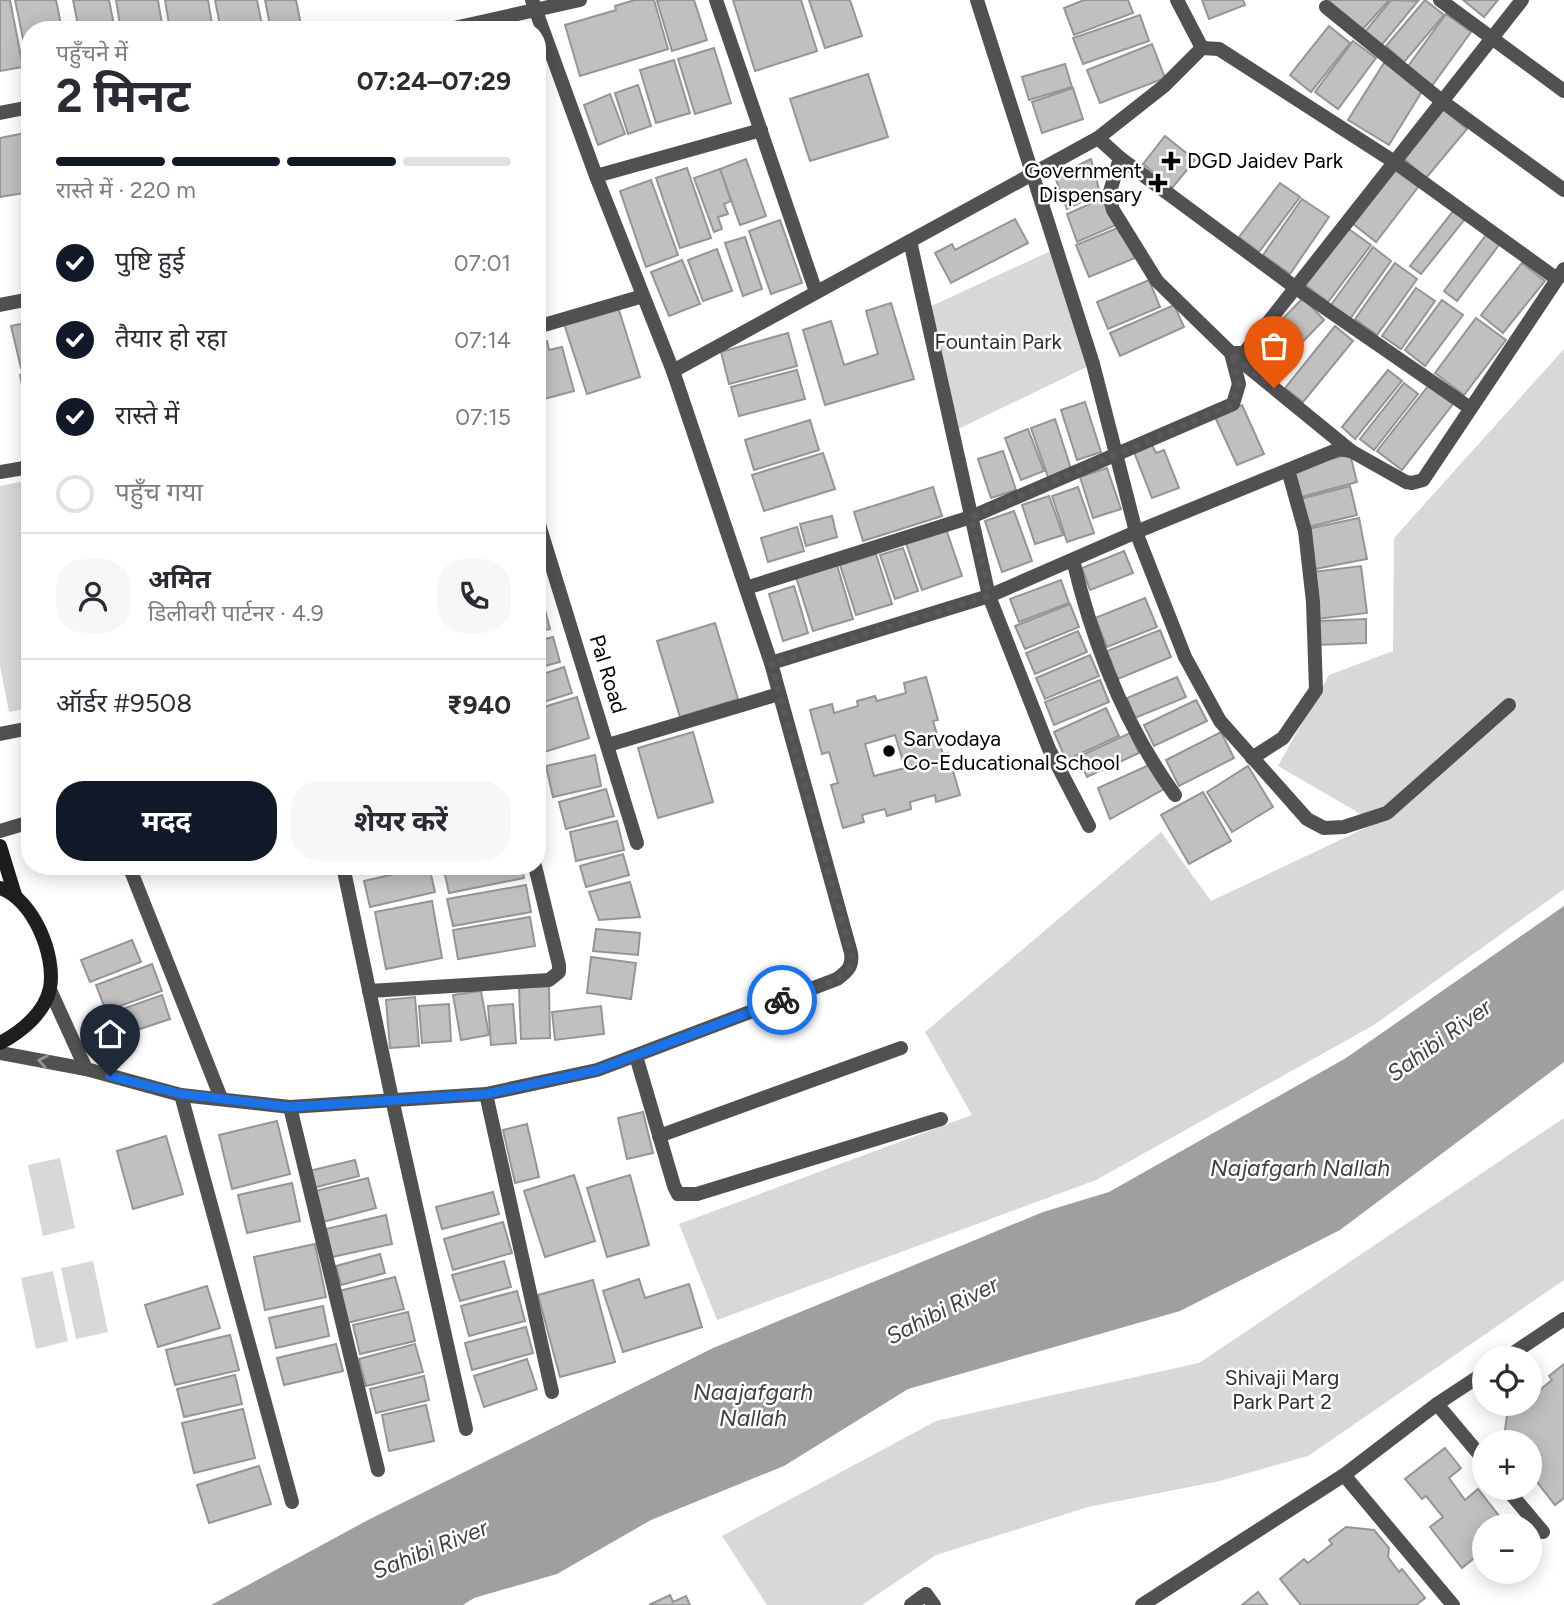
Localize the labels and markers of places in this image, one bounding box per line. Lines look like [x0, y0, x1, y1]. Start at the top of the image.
place label: DGD Jaidev Park [1187, 148, 1344, 173]
marker: DGD Jaidev Park [1161, 151, 1181, 171]
place label: Government Dispensary [1024, 158, 1142, 207]
marker: Government Dispensary [1148, 173, 1168, 193]
pin [1244, 316, 1304, 388]
place label: Sarvodaya Co-Educational School [903, 726, 1120, 775]
marker: Sarvodaya Co-Educational School [881, 743, 897, 759]
pin [80, 1004, 140, 1076]

